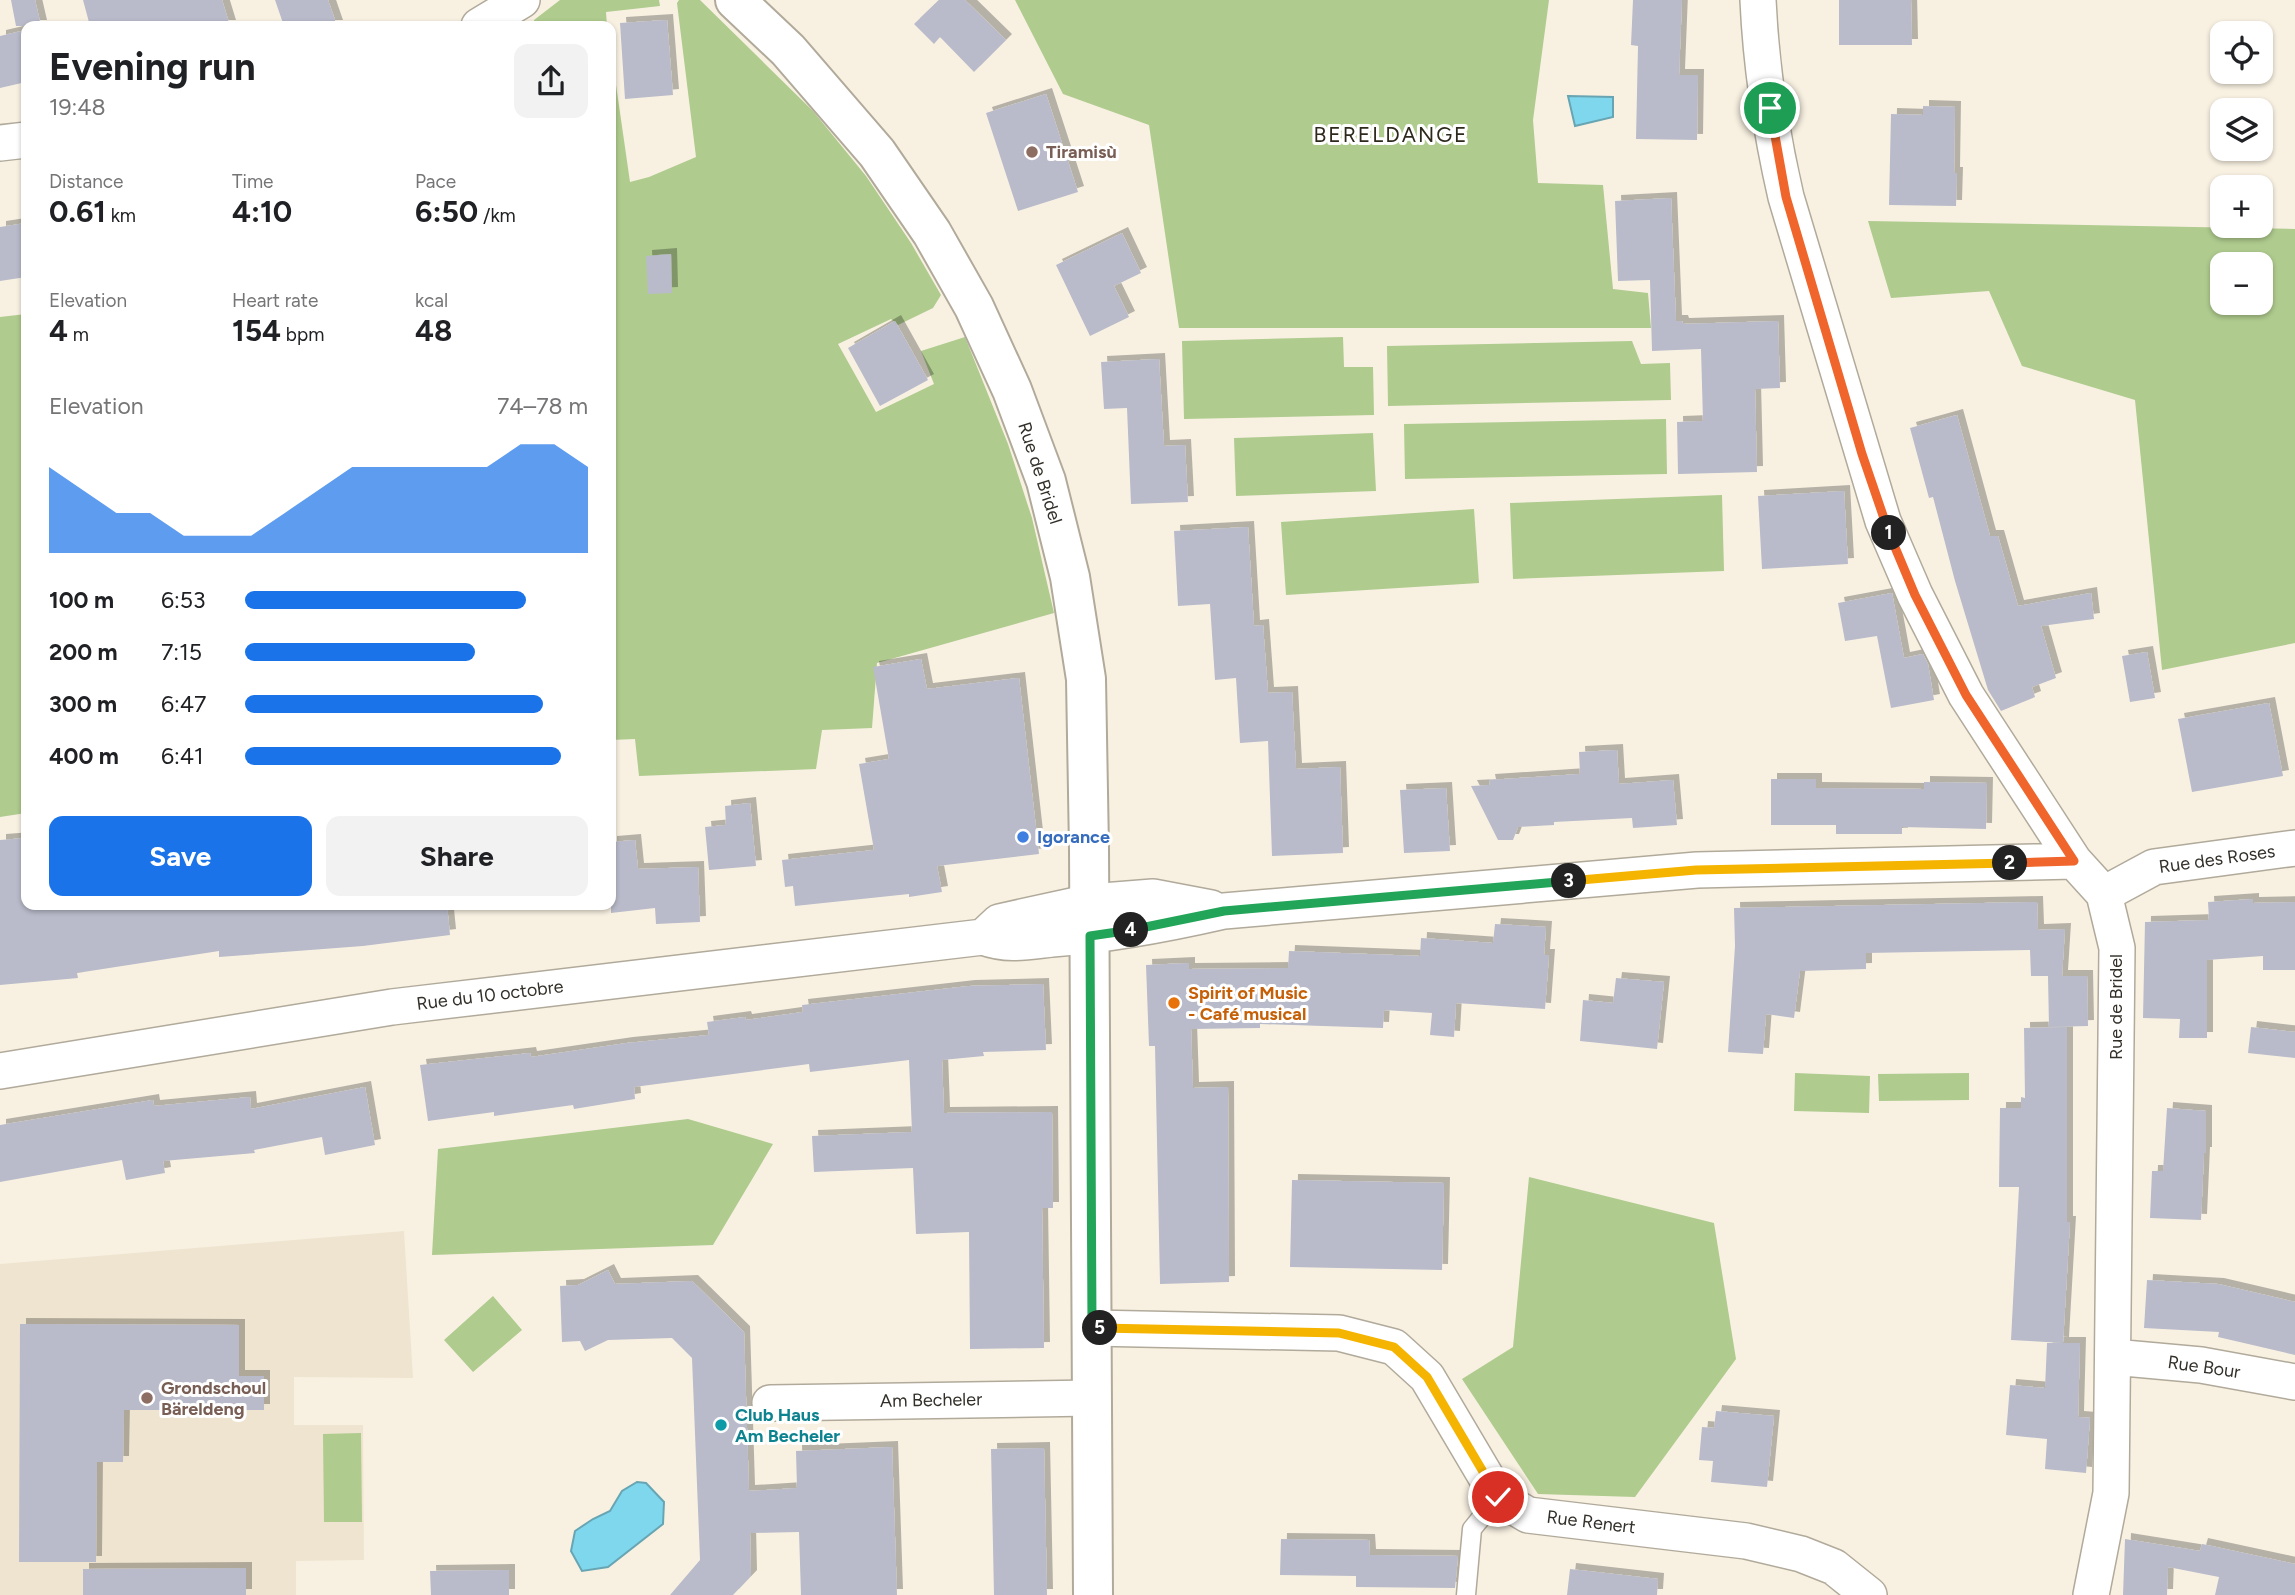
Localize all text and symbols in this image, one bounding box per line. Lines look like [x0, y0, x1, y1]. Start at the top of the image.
map controls [2210, 21, 2273, 315]
button: locate [2210, 21, 2273, 84]
text: Evening run [49, 44, 256, 90]
button: share [514, 44, 588, 118]
pin [1740, 78, 1800, 138]
icon: arrive [1751, 89, 1789, 127]
text: 19:48 [49, 93, 106, 121]
button: layers [2210, 98, 2273, 161]
district label: BERELDANGE [1313, 122, 1469, 147]
place label: Tiramisù [1046, 141, 1117, 163]
marker: Tiramisù [1024, 144, 1040, 160]
text: Distance [49, 170, 123, 193]
text: Time [232, 170, 273, 193]
text: Pace [415, 170, 456, 193]
button: + [2210, 175, 2273, 238]
text: 0.61 [49, 193, 106, 230]
text: 4:10 [232, 193, 292, 230]
text: 6:50 [415, 193, 478, 230]
text: km [106, 204, 136, 227]
text: /km [478, 204, 516, 227]
button: − [2210, 252, 2273, 315]
text: Elevation [49, 289, 127, 312]
text: Heart rate [232, 289, 318, 312]
text: kcal [415, 289, 448, 312]
text: 4 [49, 312, 68, 349]
text: 154 [232, 312, 281, 349]
text: 48 [415, 312, 452, 349]
text: m [68, 323, 89, 346]
text: bpm [281, 323, 324, 346]
text: Elevation [49, 392, 144, 420]
text: 74–78 m [497, 392, 588, 420]
street label: Rue de Bridel [1013, 419, 1067, 527]
pin: 1 [1871, 516, 1906, 550]
text: 1 [1884, 521, 1893, 544]
text: 100 m [49, 586, 114, 614]
text: 6:53 [161, 586, 206, 614]
text: 200 m [49, 638, 118, 666]
text: 7:15 [161, 638, 202, 666]
text: 300 m [49, 690, 117, 718]
text: 6:47 [161, 690, 206, 718]
text: 400 m [49, 742, 119, 770]
text: 6:41 [161, 742, 204, 770]
button: Save [49, 816, 312, 896]
button: Share [326, 816, 588, 896]
place label: Igorance [1037, 826, 1110, 848]
marker: Igorance [1015, 829, 1031, 845]
street label: Rue des Roses [2157, 840, 2277, 878]
pin: 2 [1993, 846, 2028, 880]
text: 2 [2004, 851, 2015, 874]
pin: 3 [1552, 864, 1586, 898]
text: 3 [1563, 869, 1574, 892]
pin: 4 [1114, 912, 1148, 948]
text: 4 [1124, 918, 1137, 941]
street label: Rue de Bridel [2105, 954, 2127, 1060]
street label: Rue du 10 octobre [415, 975, 565, 1015]
place label: Spirit of Music - Café musical [1188, 982, 1308, 1025]
marker: Spirit of Music - Café musical [1166, 995, 1182, 1011]
pin: 5 [1082, 1310, 1118, 1346]
text: 5 [1094, 1316, 1105, 1339]
street label: Rue Bour [2166, 1351, 2242, 1383]
place label: Grondschoul Bäreldeng [161, 1377, 266, 1420]
street label: Am Becheler [880, 1388, 982, 1412]
marker: Grondschoul Bäreldeng [139, 1390, 155, 1406]
place label: Club Haus Am Becheler [735, 1404, 840, 1447]
marker: Club Haus Am Becheler [713, 1417, 729, 1433]
pin [1468, 1467, 1528, 1527]
icon: check [1479, 1478, 1517, 1516]
street label: Rue Renert [1545, 1506, 1637, 1538]

